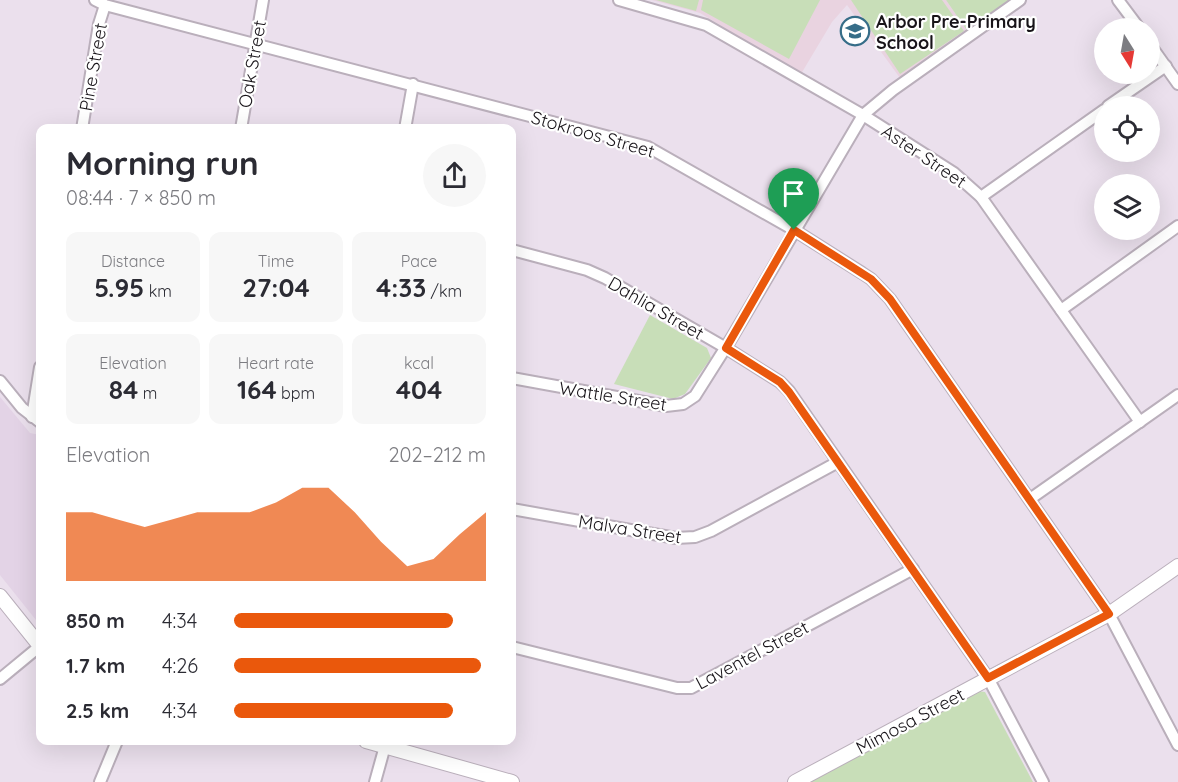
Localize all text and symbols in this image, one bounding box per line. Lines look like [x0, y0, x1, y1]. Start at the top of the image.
place label: Arbor Pre-Primary School [876, 10, 1036, 54]
school or university icon: Arbor Pre-Primary School [839, 15, 871, 47]
street label: Oak Street [233, 18, 271, 110]
north arrow [1094, 18, 1160, 84]
map controls [1094, 18, 1160, 240]
street label: Pine Street [74, 21, 112, 113]
button: locate [1094, 96, 1160, 162]
street label: Stokroos Street [529, 105, 657, 163]
street label: Aster Street [877, 119, 971, 193]
text: Morning run [66, 142, 259, 183]
button: share [423, 144, 486, 207]
pin [768, 168, 819, 230]
button: layers [1094, 174, 1160, 240]
icon: arrive [777, 177, 810, 210]
text: 08:44 · 7 × 850 m [66, 185, 216, 210]
text: Distance [101, 251, 165, 271]
text: Time [258, 251, 294, 271]
text: Pace [401, 251, 437, 271]
text: 5.95 [94, 271, 144, 304]
text: 27:04 [242, 271, 310, 304]
text: 4:33 [376, 271, 426, 304]
street label: Dahlia Street [604, 271, 708, 345]
text: km [144, 281, 172, 301]
text: /km [426, 281, 462, 301]
text: Elevation [99, 353, 167, 373]
text: Heart rate [238, 353, 314, 373]
text: kcal [404, 353, 434, 373]
text: 84 [109, 373, 138, 406]
text: 164 [237, 373, 277, 406]
text: 404 [396, 373, 442, 406]
street label: Wattle Street [558, 376, 668, 416]
text: m [138, 383, 157, 403]
text: bpm [277, 383, 315, 403]
text: Elevation [66, 442, 150, 467]
text: 202–212 m [388, 442, 486, 467]
street label: Malva Street [577, 510, 683, 548]
text: 850 m [66, 608, 125, 633]
text: 4:34 [162, 608, 197, 633]
street label: Laventel Street [692, 616, 812, 694]
text: 1.7 km [66, 653, 125, 678]
text: 4:26 [162, 653, 198, 678]
street label: Mimosa Street [852, 683, 968, 759]
text: 2.5 km [66, 698, 129, 723]
text: 4:34 [162, 698, 197, 723]

